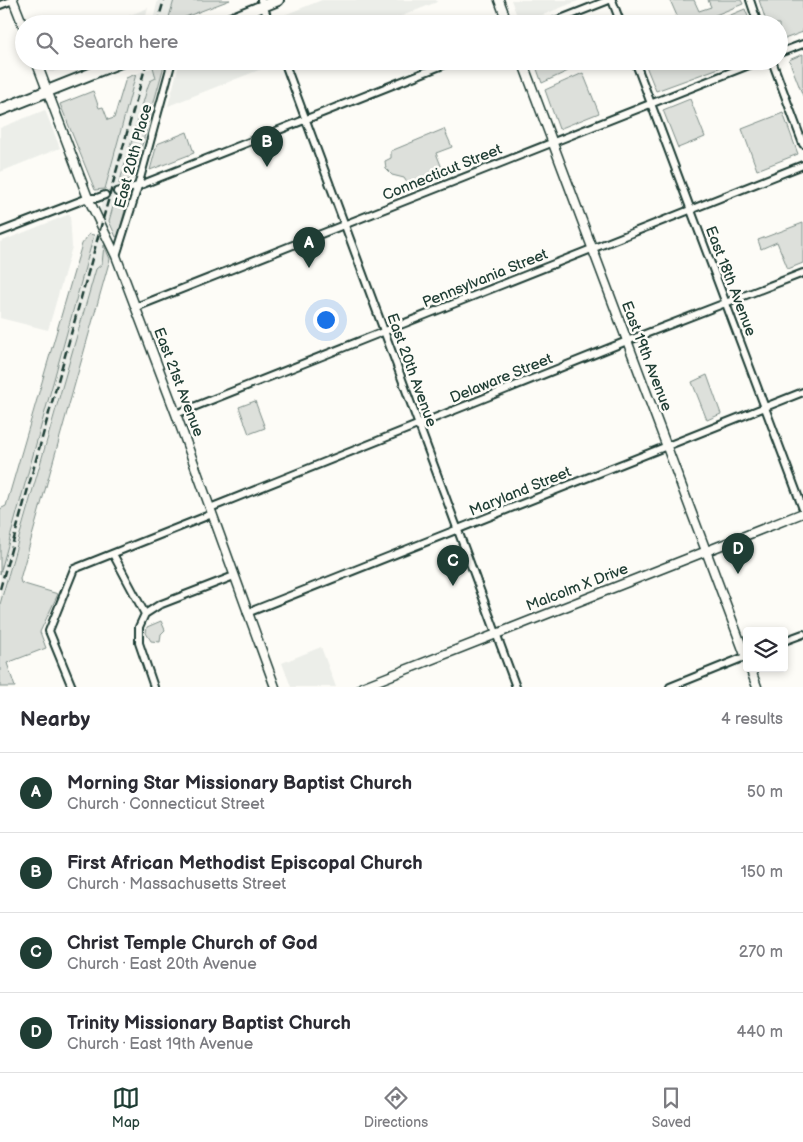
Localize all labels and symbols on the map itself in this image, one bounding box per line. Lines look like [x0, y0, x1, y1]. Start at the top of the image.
street label: East 20th Place [110, 102, 157, 210]
pin: B [251, 126, 283, 167]
street label: Connecticut Street [380, 140, 505, 205]
street label: East 18th Avenue [701, 223, 760, 339]
pin: A [293, 227, 325, 268]
street label: Pennsylvania Street [420, 245, 551, 312]
street label: East 19th Avenue [617, 299, 676, 414]
your location [313, 307, 339, 333]
street label: East 20th Avenue [382, 311, 441, 430]
street label: East 21st Avenue [149, 325, 208, 440]
street label: Delaware Street [447, 349, 556, 408]
street label: Maryland Street [467, 462, 574, 521]
pin: D [722, 533, 754, 574]
pin: C [437, 545, 469, 586]
street label: Malcolm X Drive [523, 559, 631, 616]

